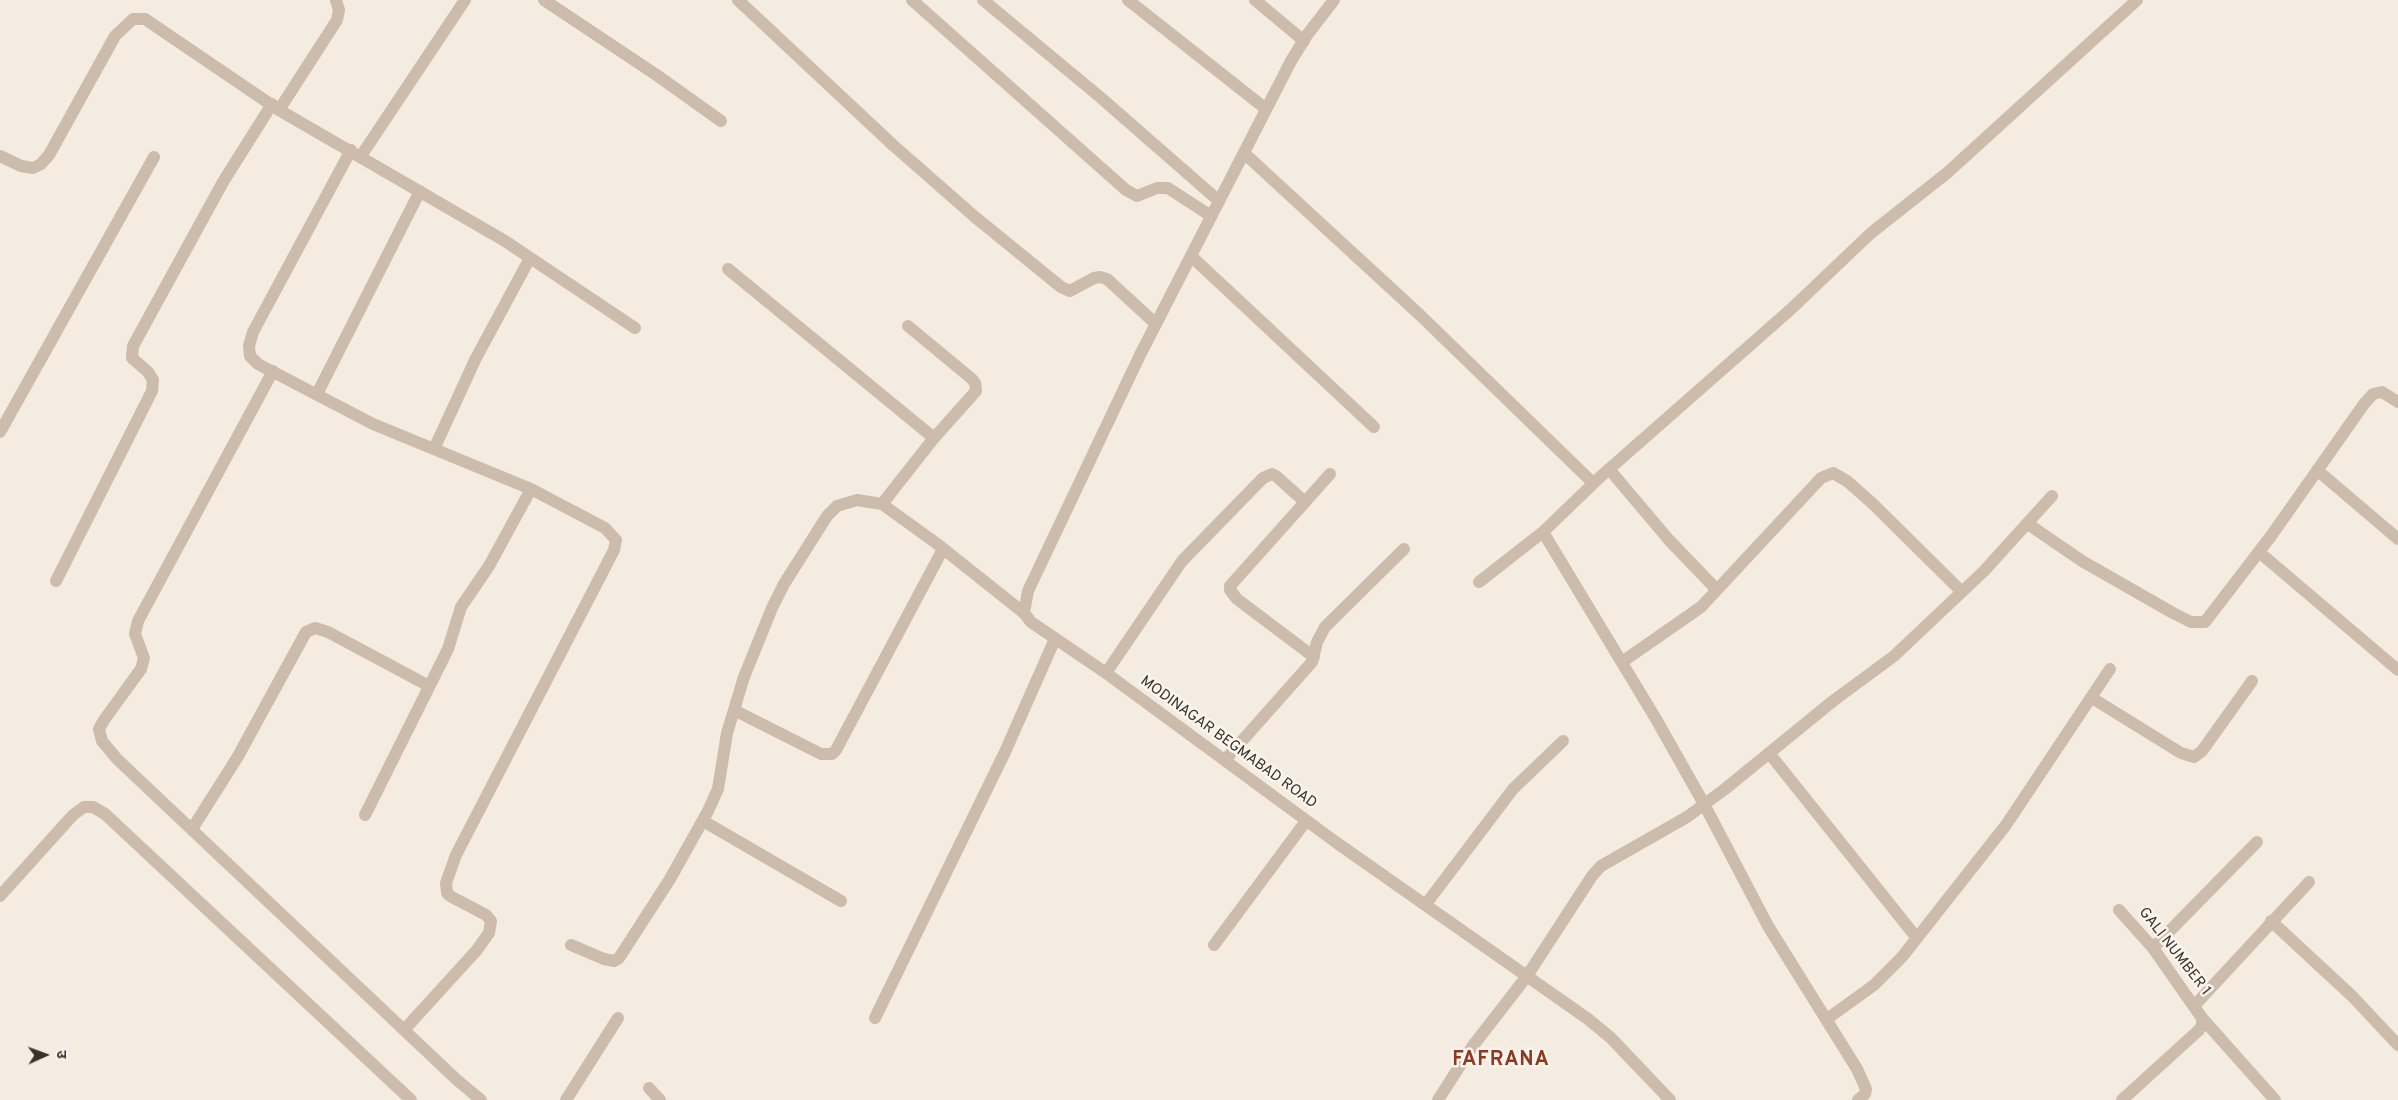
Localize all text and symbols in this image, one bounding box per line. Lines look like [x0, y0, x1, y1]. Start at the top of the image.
street label: MODINAGAR BEGMABAD ROAD [1136, 673, 1320, 813]
street label: GALI NUMBER 1 [2134, 904, 2214, 1000]
north arrow [20, 1030, 70, 1080]
district label: FAFRANA [1451, 1049, 1551, 1073]
text: उ [52, 1050, 69, 1059]

